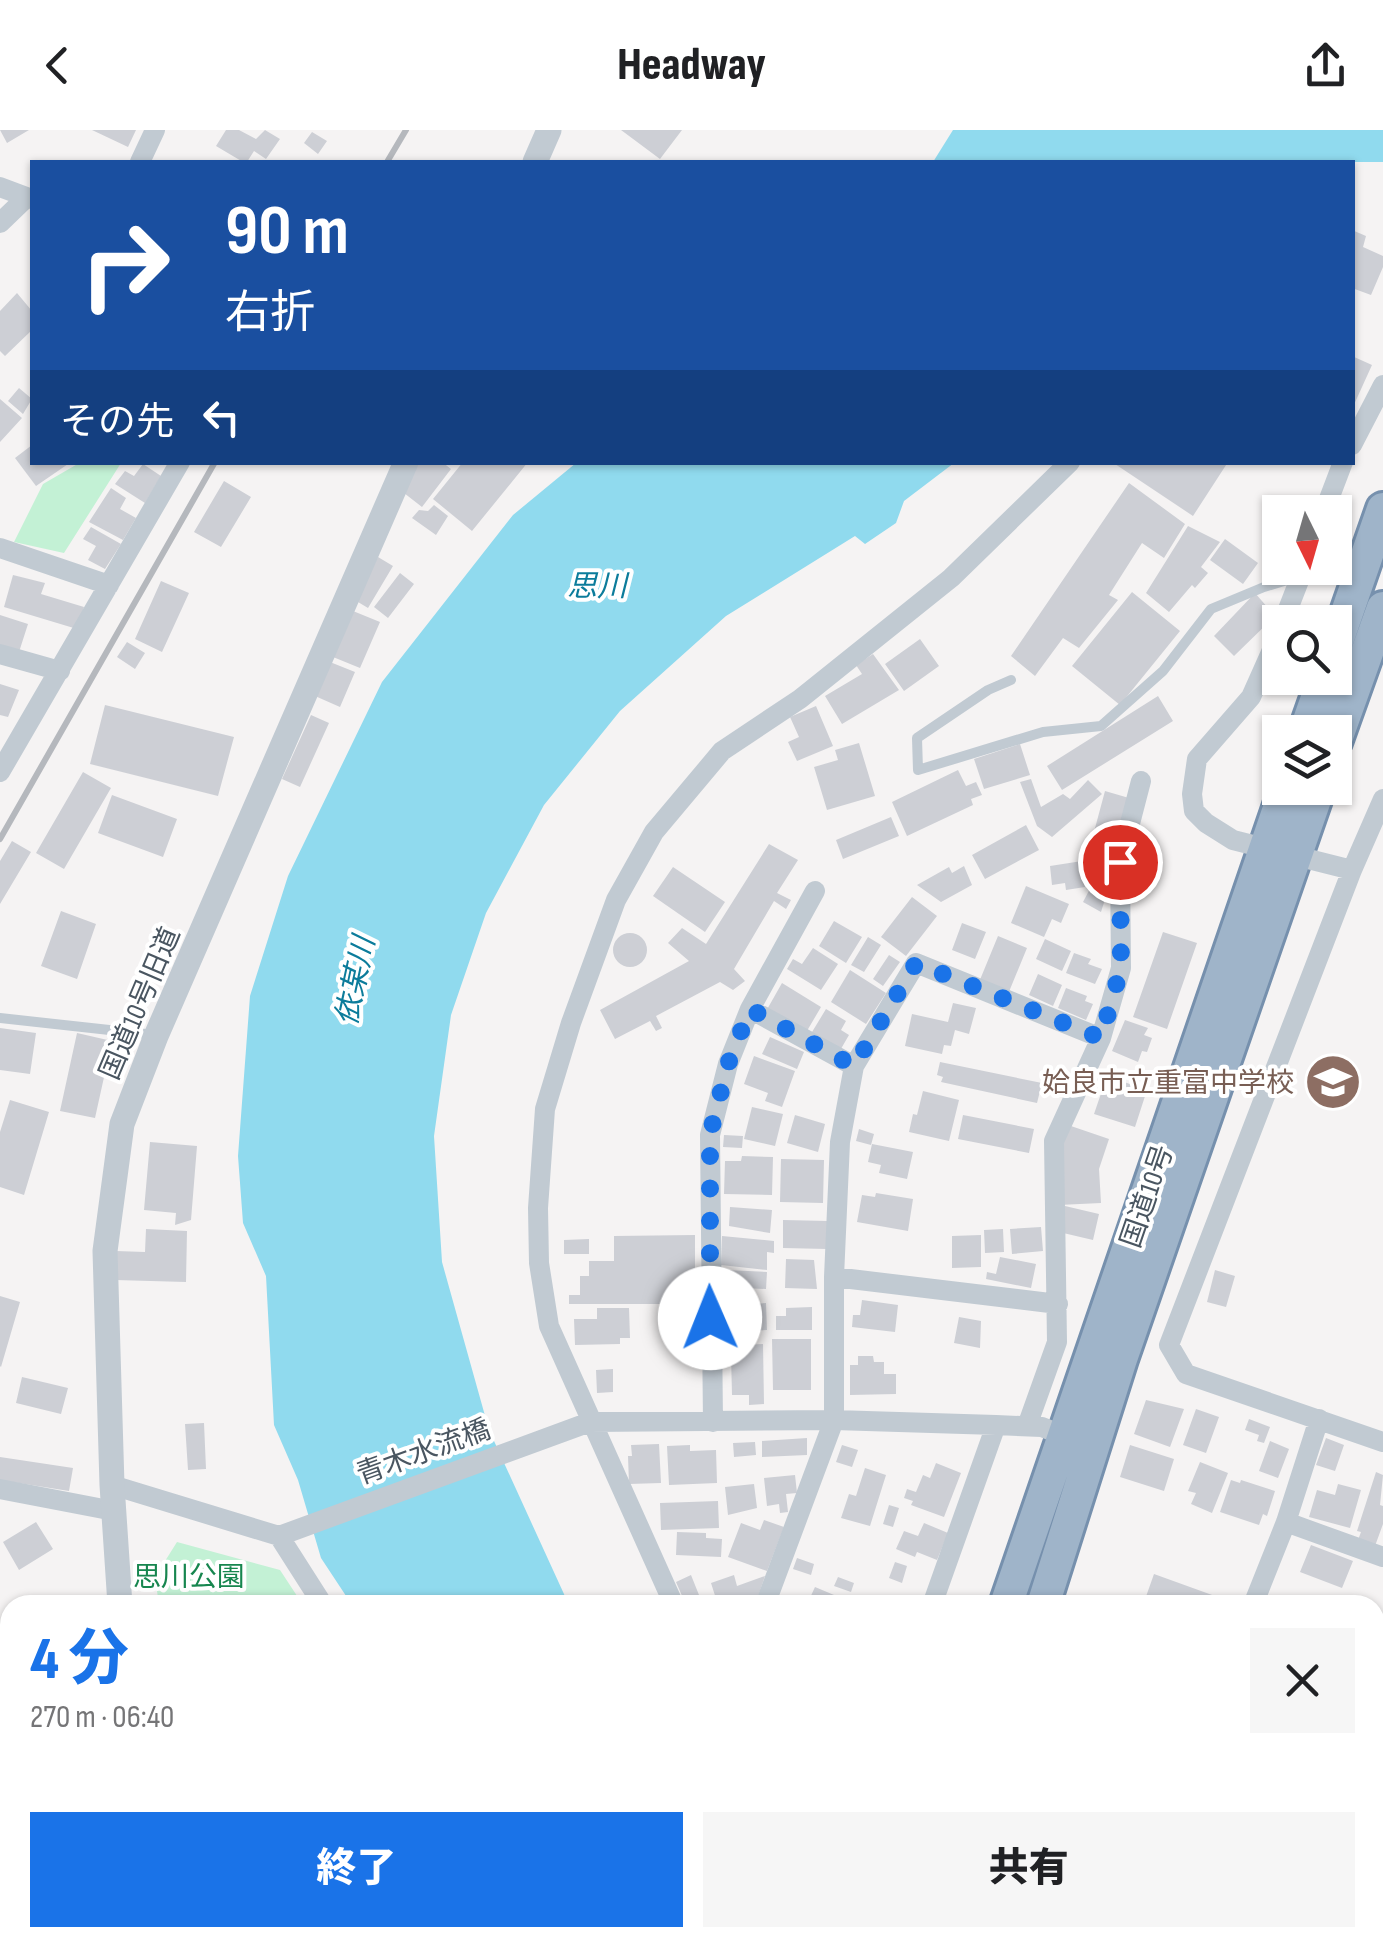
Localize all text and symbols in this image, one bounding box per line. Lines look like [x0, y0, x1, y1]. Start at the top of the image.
icon: back [30, 38, 85, 93]
text: Headway [617, 38, 766, 93]
icon: share [1298, 38, 1353, 93]
text: 90 m [225, 190, 349, 274]
icon: right [60, 200, 190, 330]
text: 右折 [225, 286, 315, 341]
icon: left [194, 390, 249, 445]
text: その先 [60, 400, 174, 445]
north arrow [1262, 495, 1352, 585]
map controls [1262, 495, 1352, 805]
water label: 思川 [567, 569, 630, 605]
button: search [1262, 605, 1352, 695]
button: layers [1262, 715, 1352, 805]
pin [1078, 820, 1163, 905]
icon: arrive [1093, 835, 1148, 890]
street label: 国道10号旧道 [93, 922, 187, 1085]
water label: 依某川 [329, 931, 384, 1029]
school or university icon: 姶良市立重富中学校 [1303, 1052, 1363, 1112]
place label: 姶良市立重富中学校 [1042, 1067, 1294, 1100]
street label: 国道10号 [1115, 1141, 1180, 1252]
position arrow [658, 1266, 762, 1370]
street label: 青木水流橋 [352, 1413, 495, 1492]
park label: 思川公園 [133, 1561, 245, 1594]
text: 4 分 [30, 1624, 128, 1696]
button: close [1250, 1628, 1355, 1733]
text: 270 m · 06:40 [30, 1698, 174, 1737]
button: 終了 [30, 1812, 683, 1927]
button: 共有 [703, 1812, 1355, 1927]

